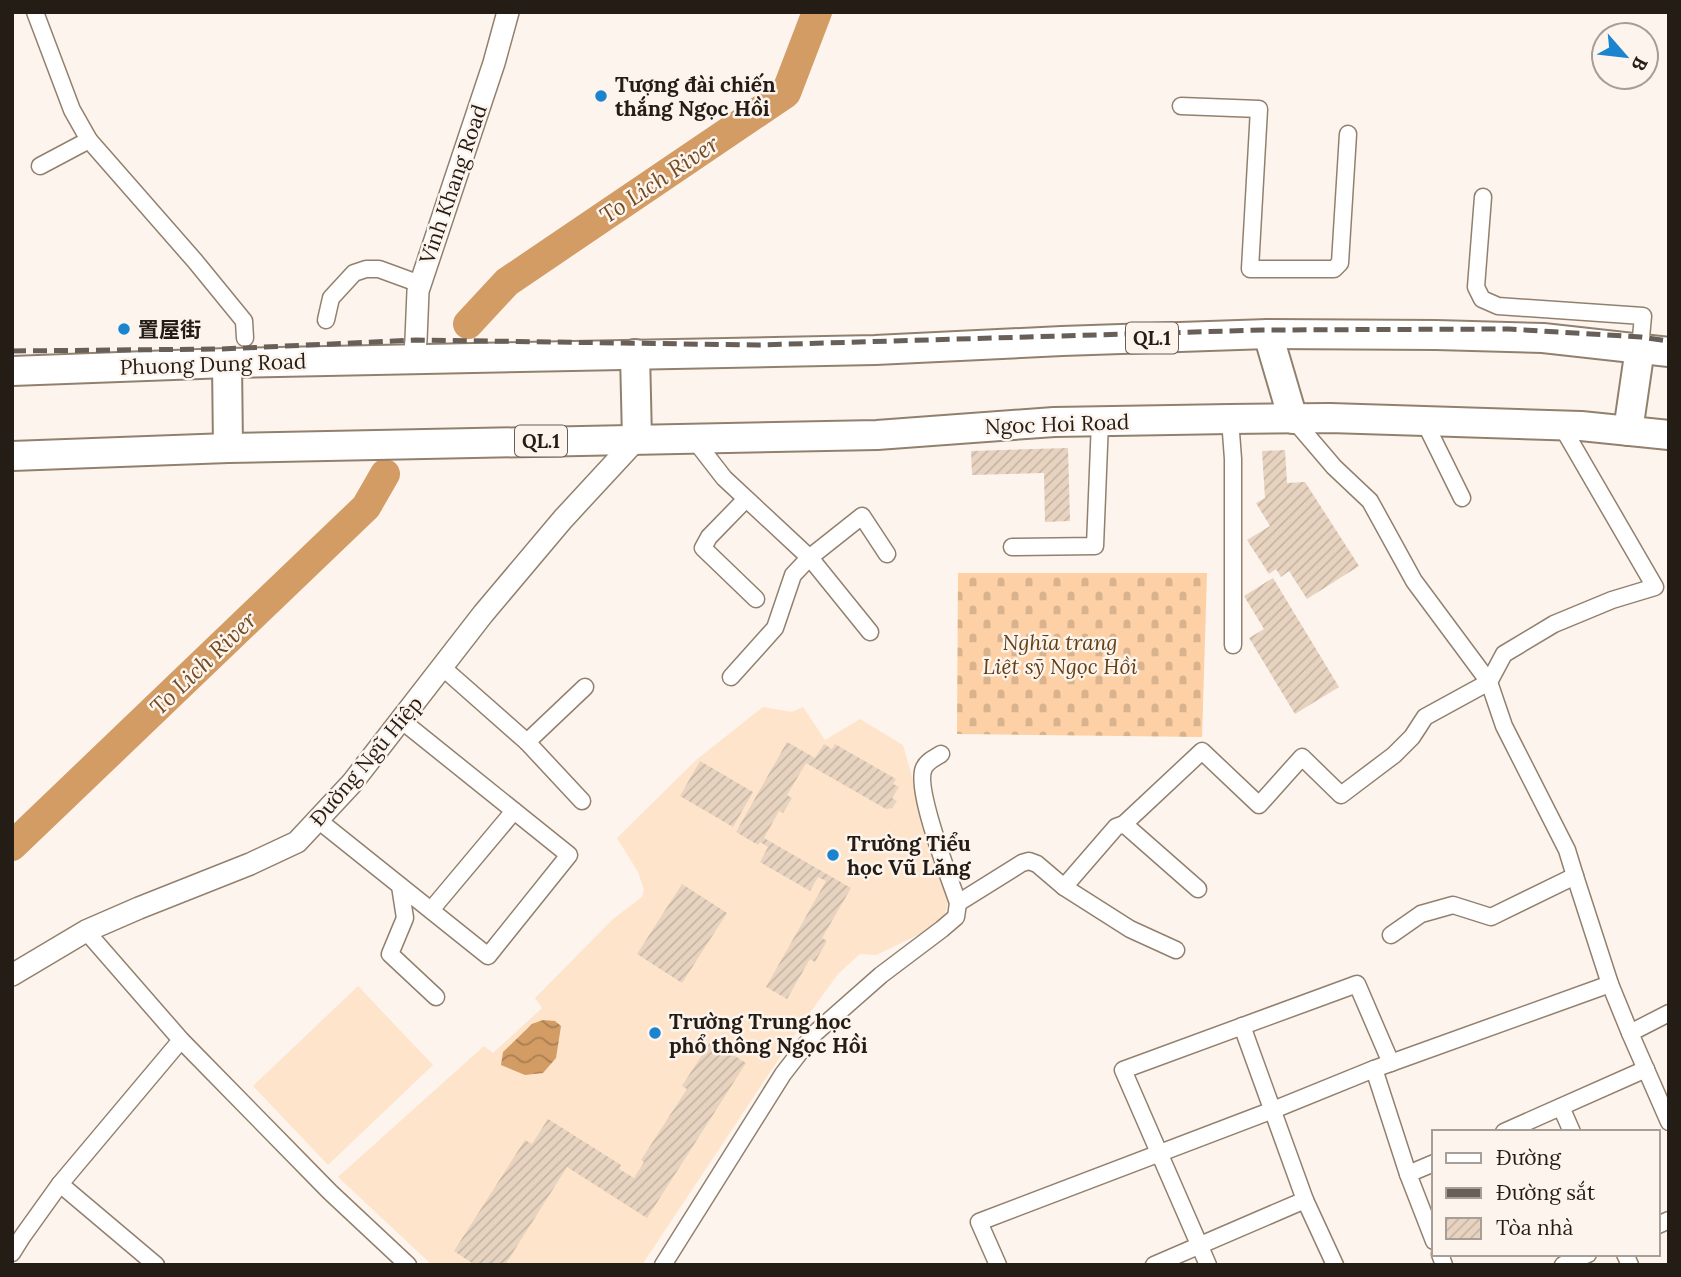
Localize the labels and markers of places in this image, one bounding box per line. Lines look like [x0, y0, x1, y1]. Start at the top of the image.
place label: Tượng đài chiến thắng Ngọc Hồi [615, 71, 776, 122]
marker: Tượng đài chiến thắng Ngọc Hồi [593, 88, 609, 104]
place label: 置屋街 [138, 316, 201, 343]
marker: 置屋街 [116, 321, 132, 337]
place label: Trường Tiểu học Vũ Lăng [847, 830, 972, 881]
marker: Trường Tiểu học Vũ Lăng [825, 847, 841, 863]
place label: Trường Trung học phổ thông Ngọc Hồi [669, 1008, 868, 1059]
marker: Trường Trung học phổ thông Ngọc Hồi [647, 1025, 663, 1041]

